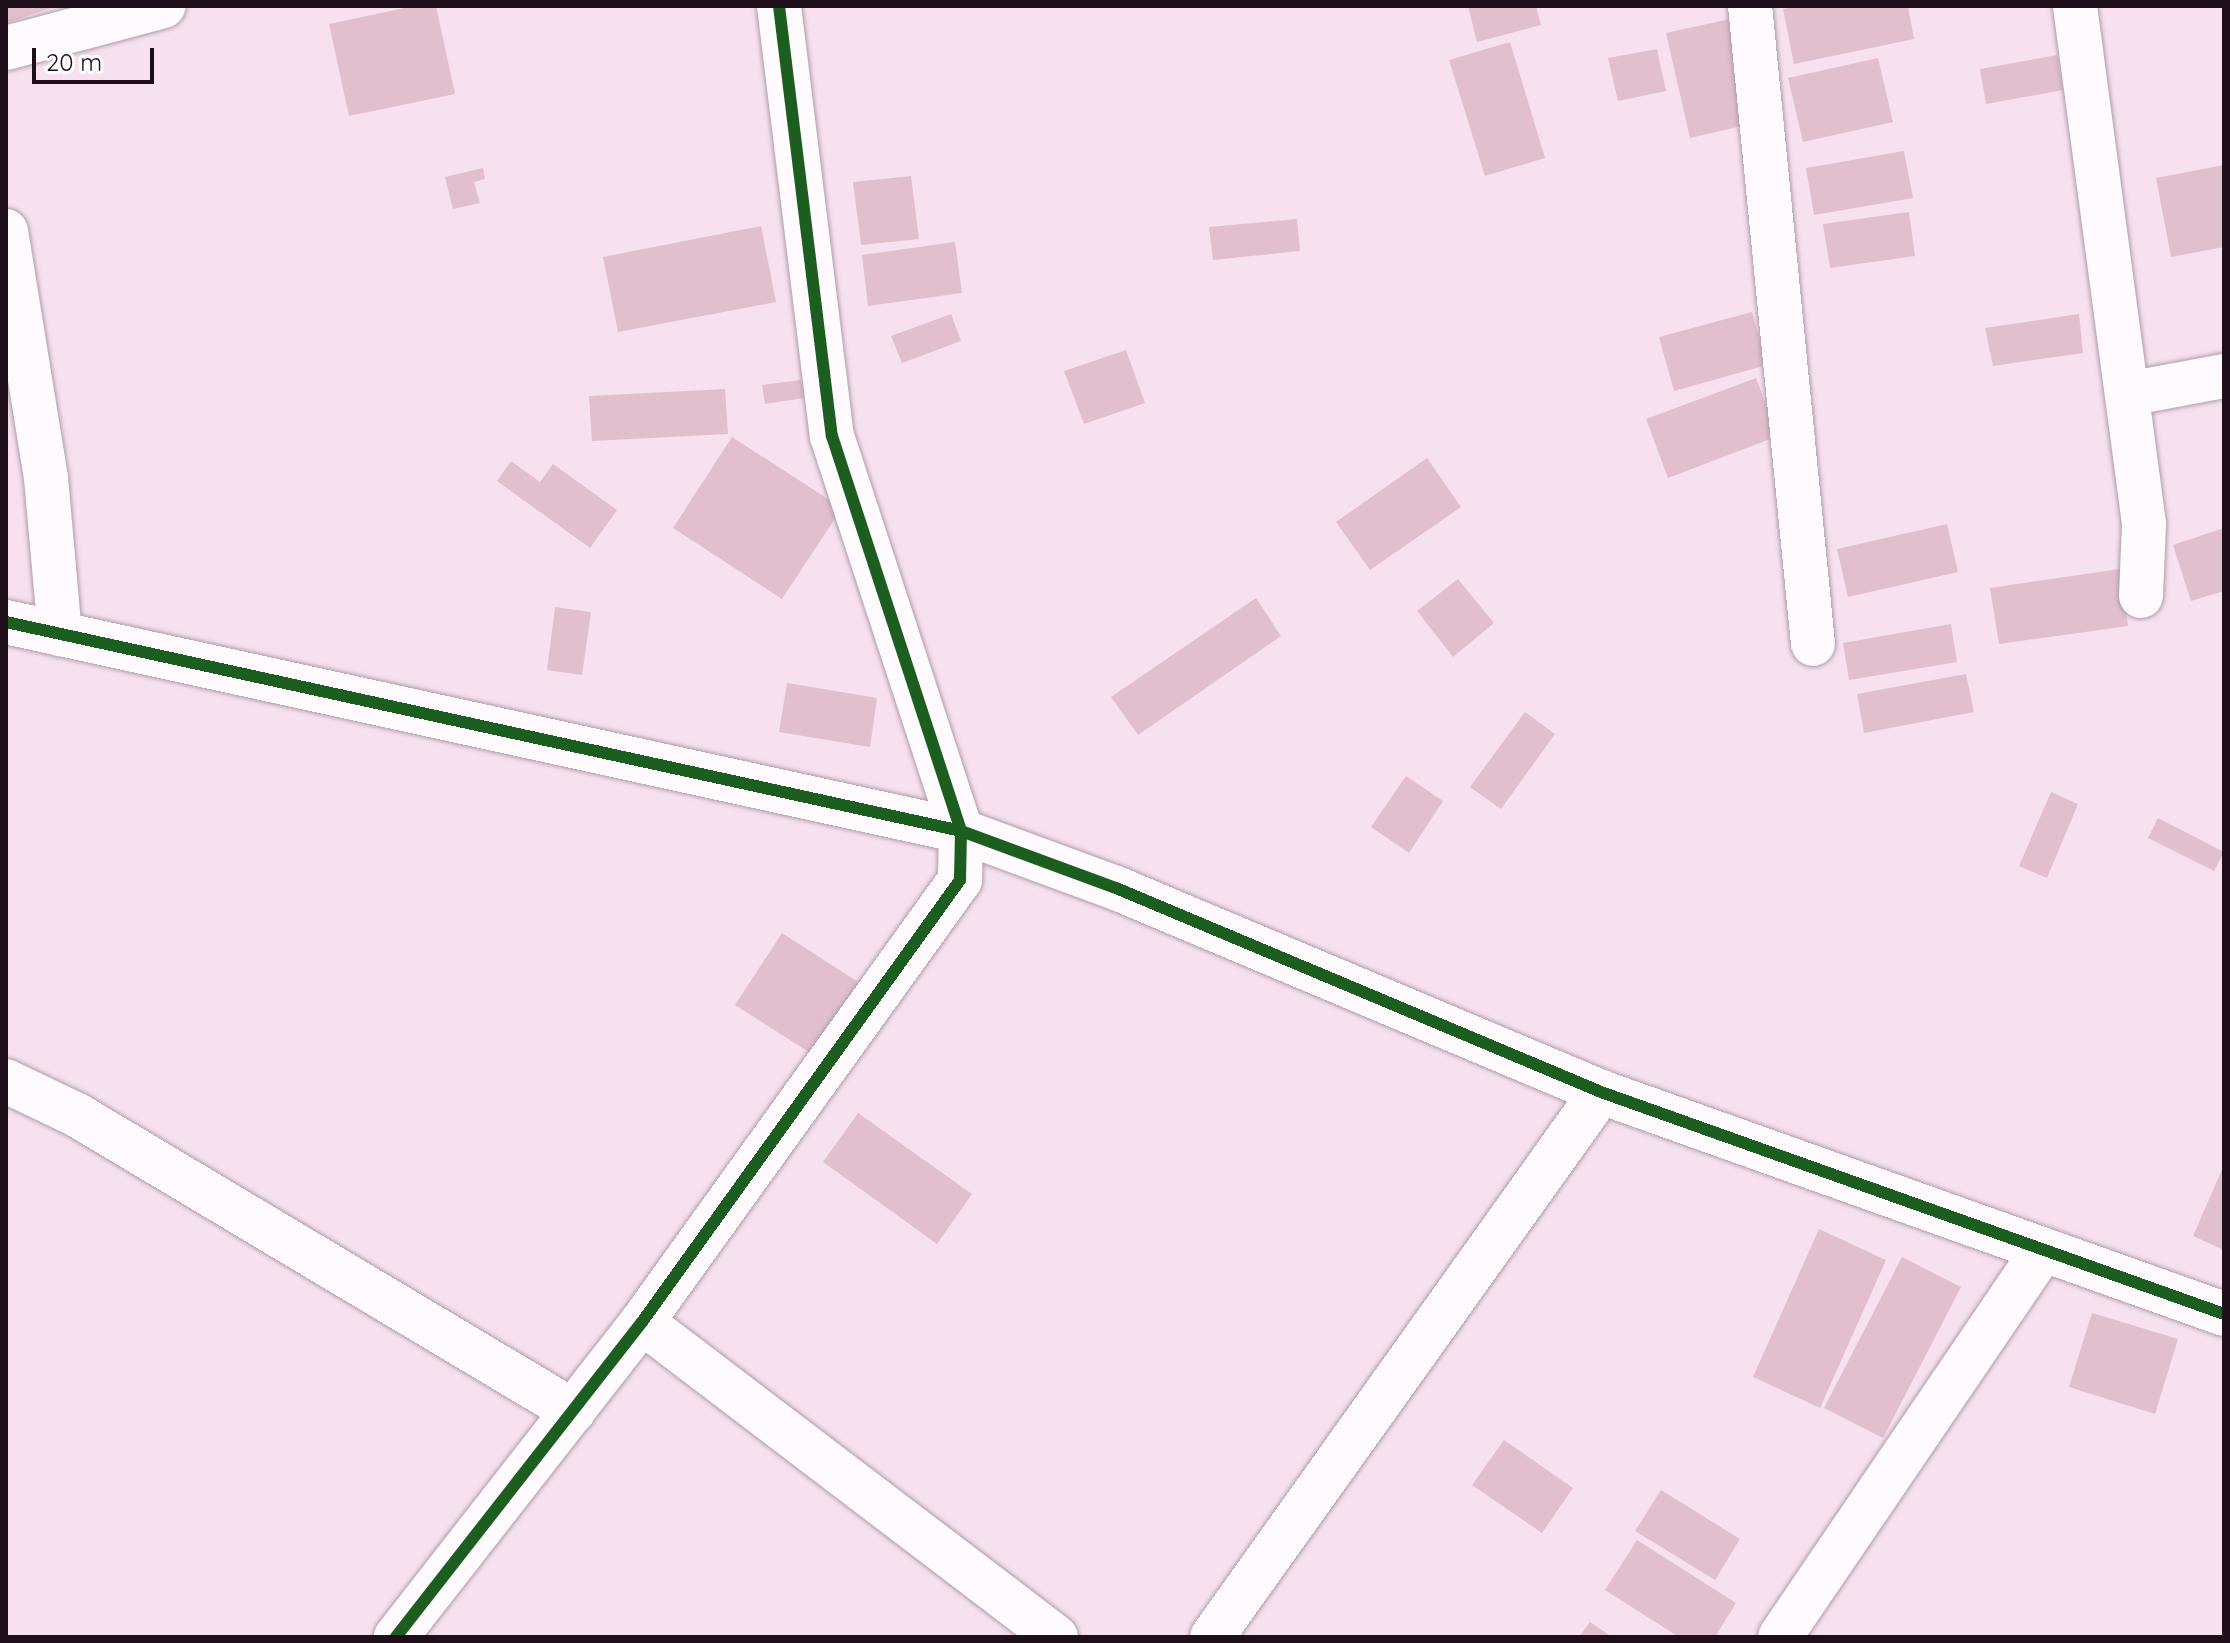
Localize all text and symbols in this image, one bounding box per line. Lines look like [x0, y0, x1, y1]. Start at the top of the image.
scale bar [36, 32, 158, 82]
text: 20 m [46, 47, 102, 77]

